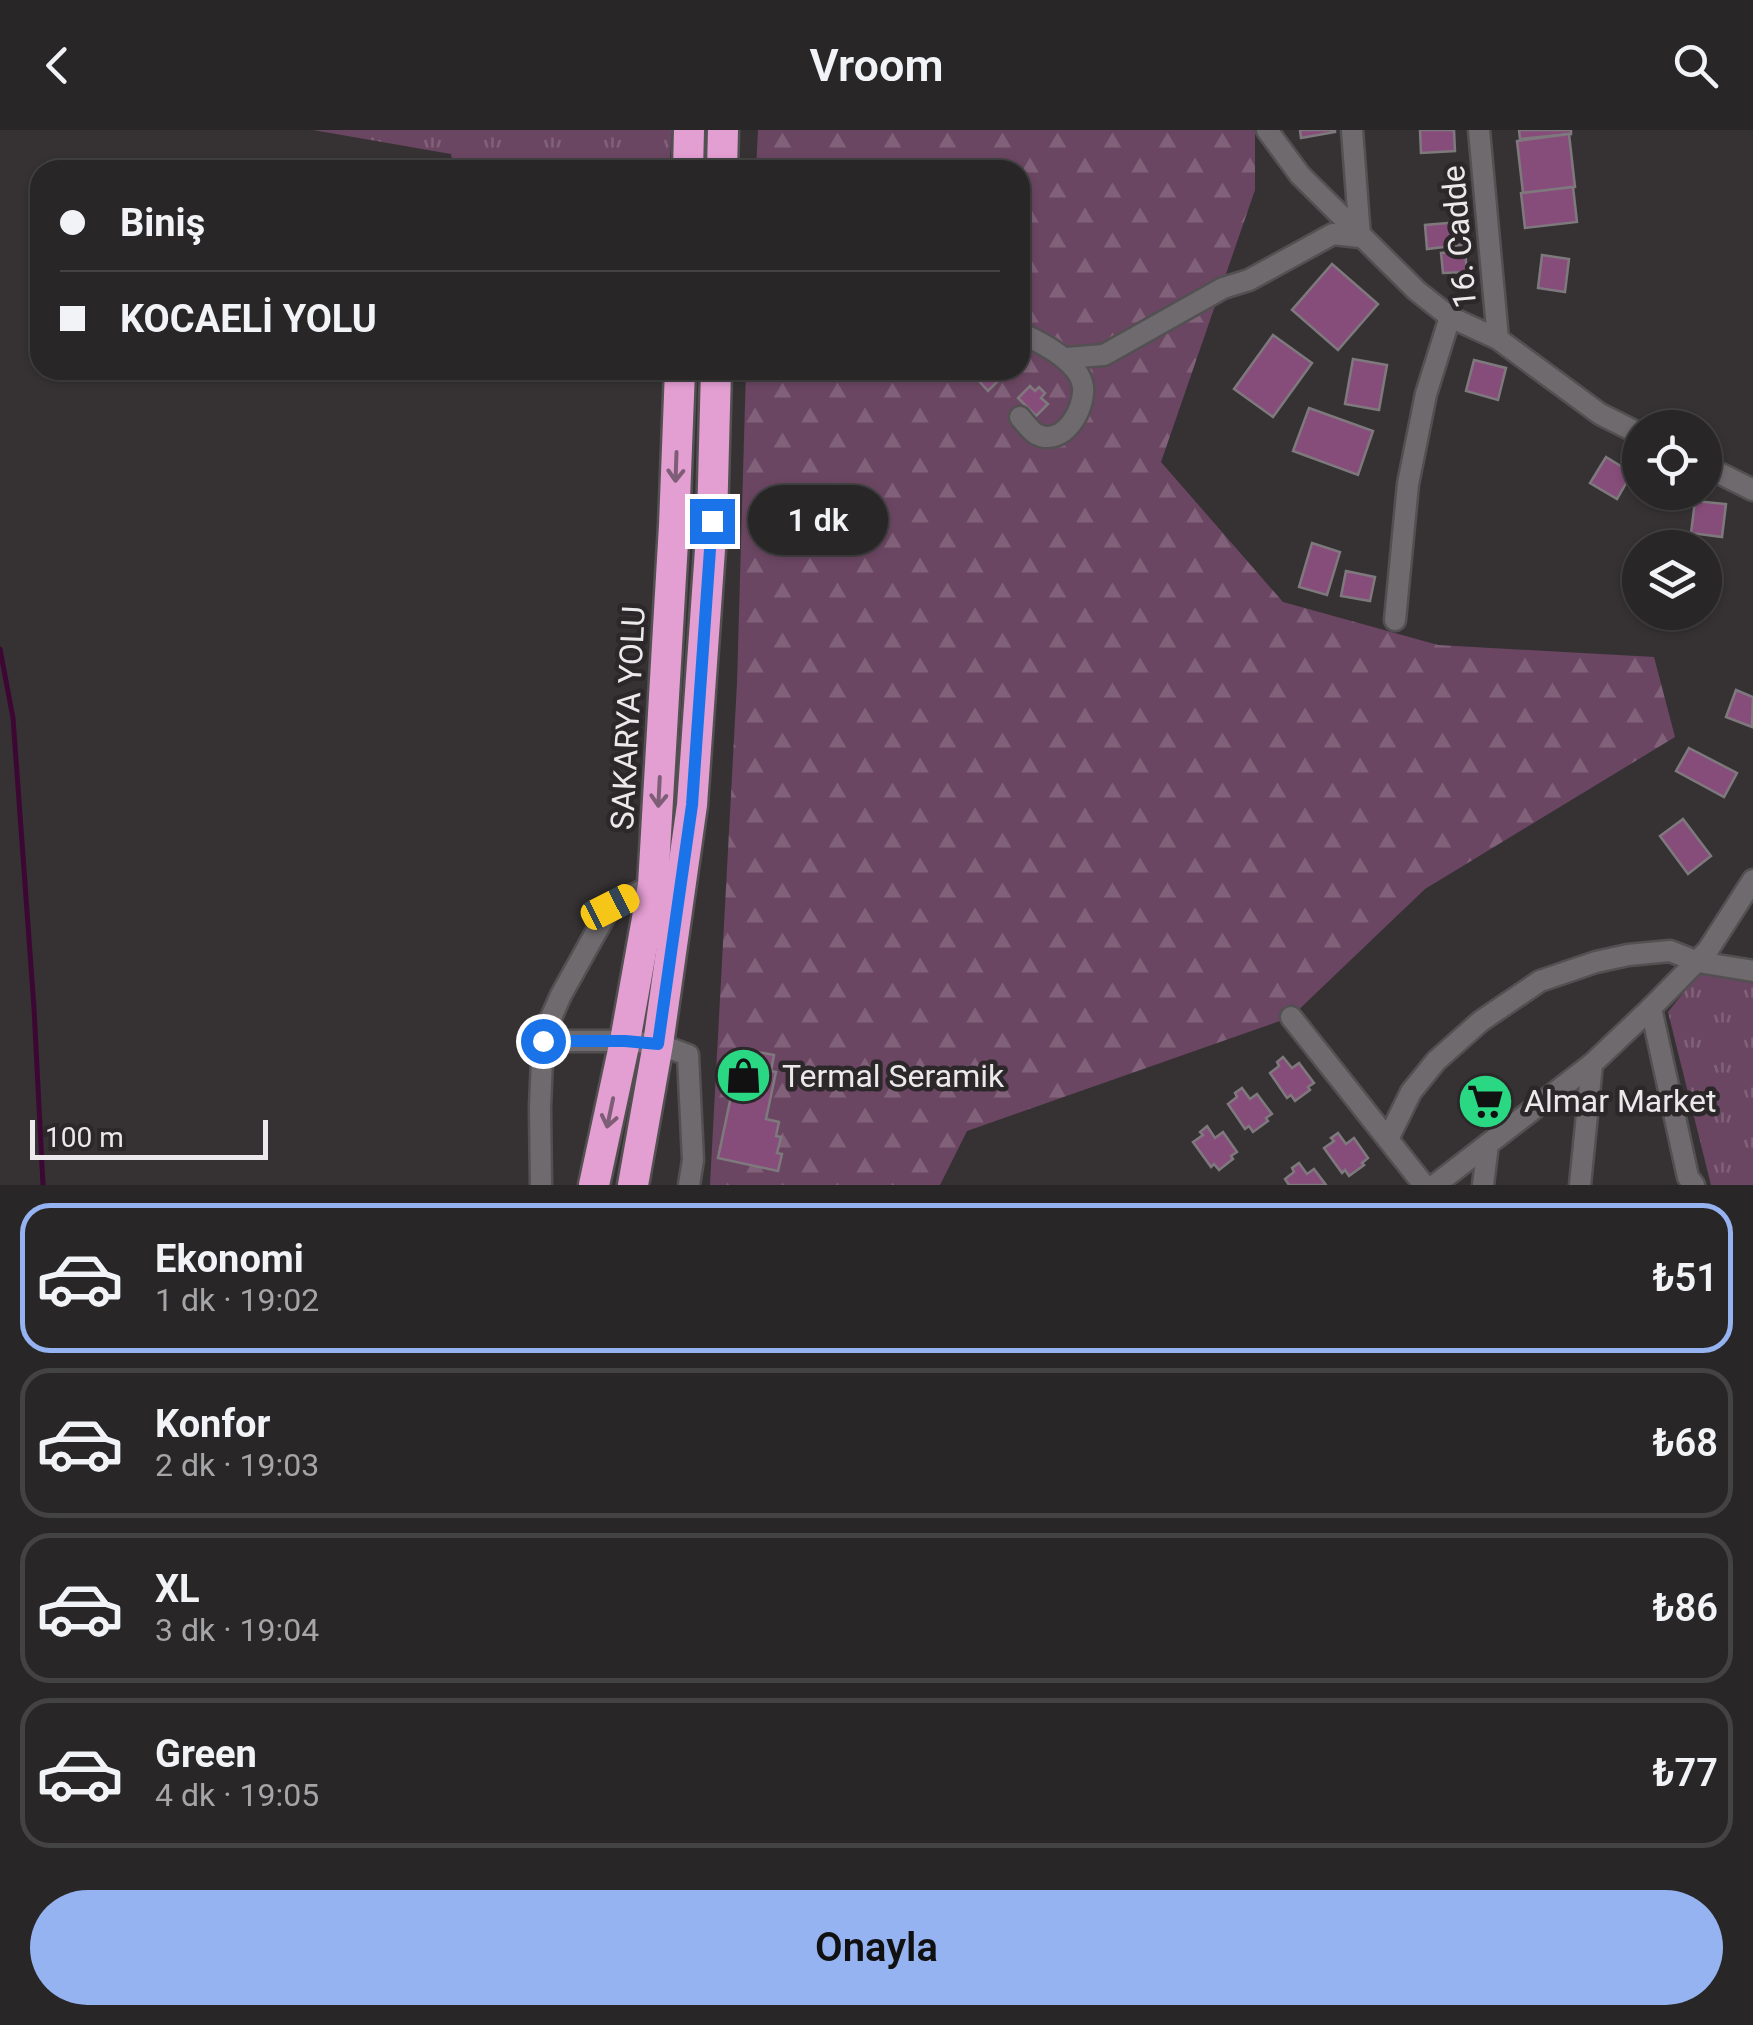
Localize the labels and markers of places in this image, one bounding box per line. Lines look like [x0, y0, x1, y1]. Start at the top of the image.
shop icon: Termal Seramik [713, 1046, 773, 1106]
place label: Termal Seramik [782, 1057, 1005, 1095]
supermarket icon: Almar Market [1455, 1071, 1515, 1131]
place label: Almar Market [1524, 1082, 1716, 1120]

